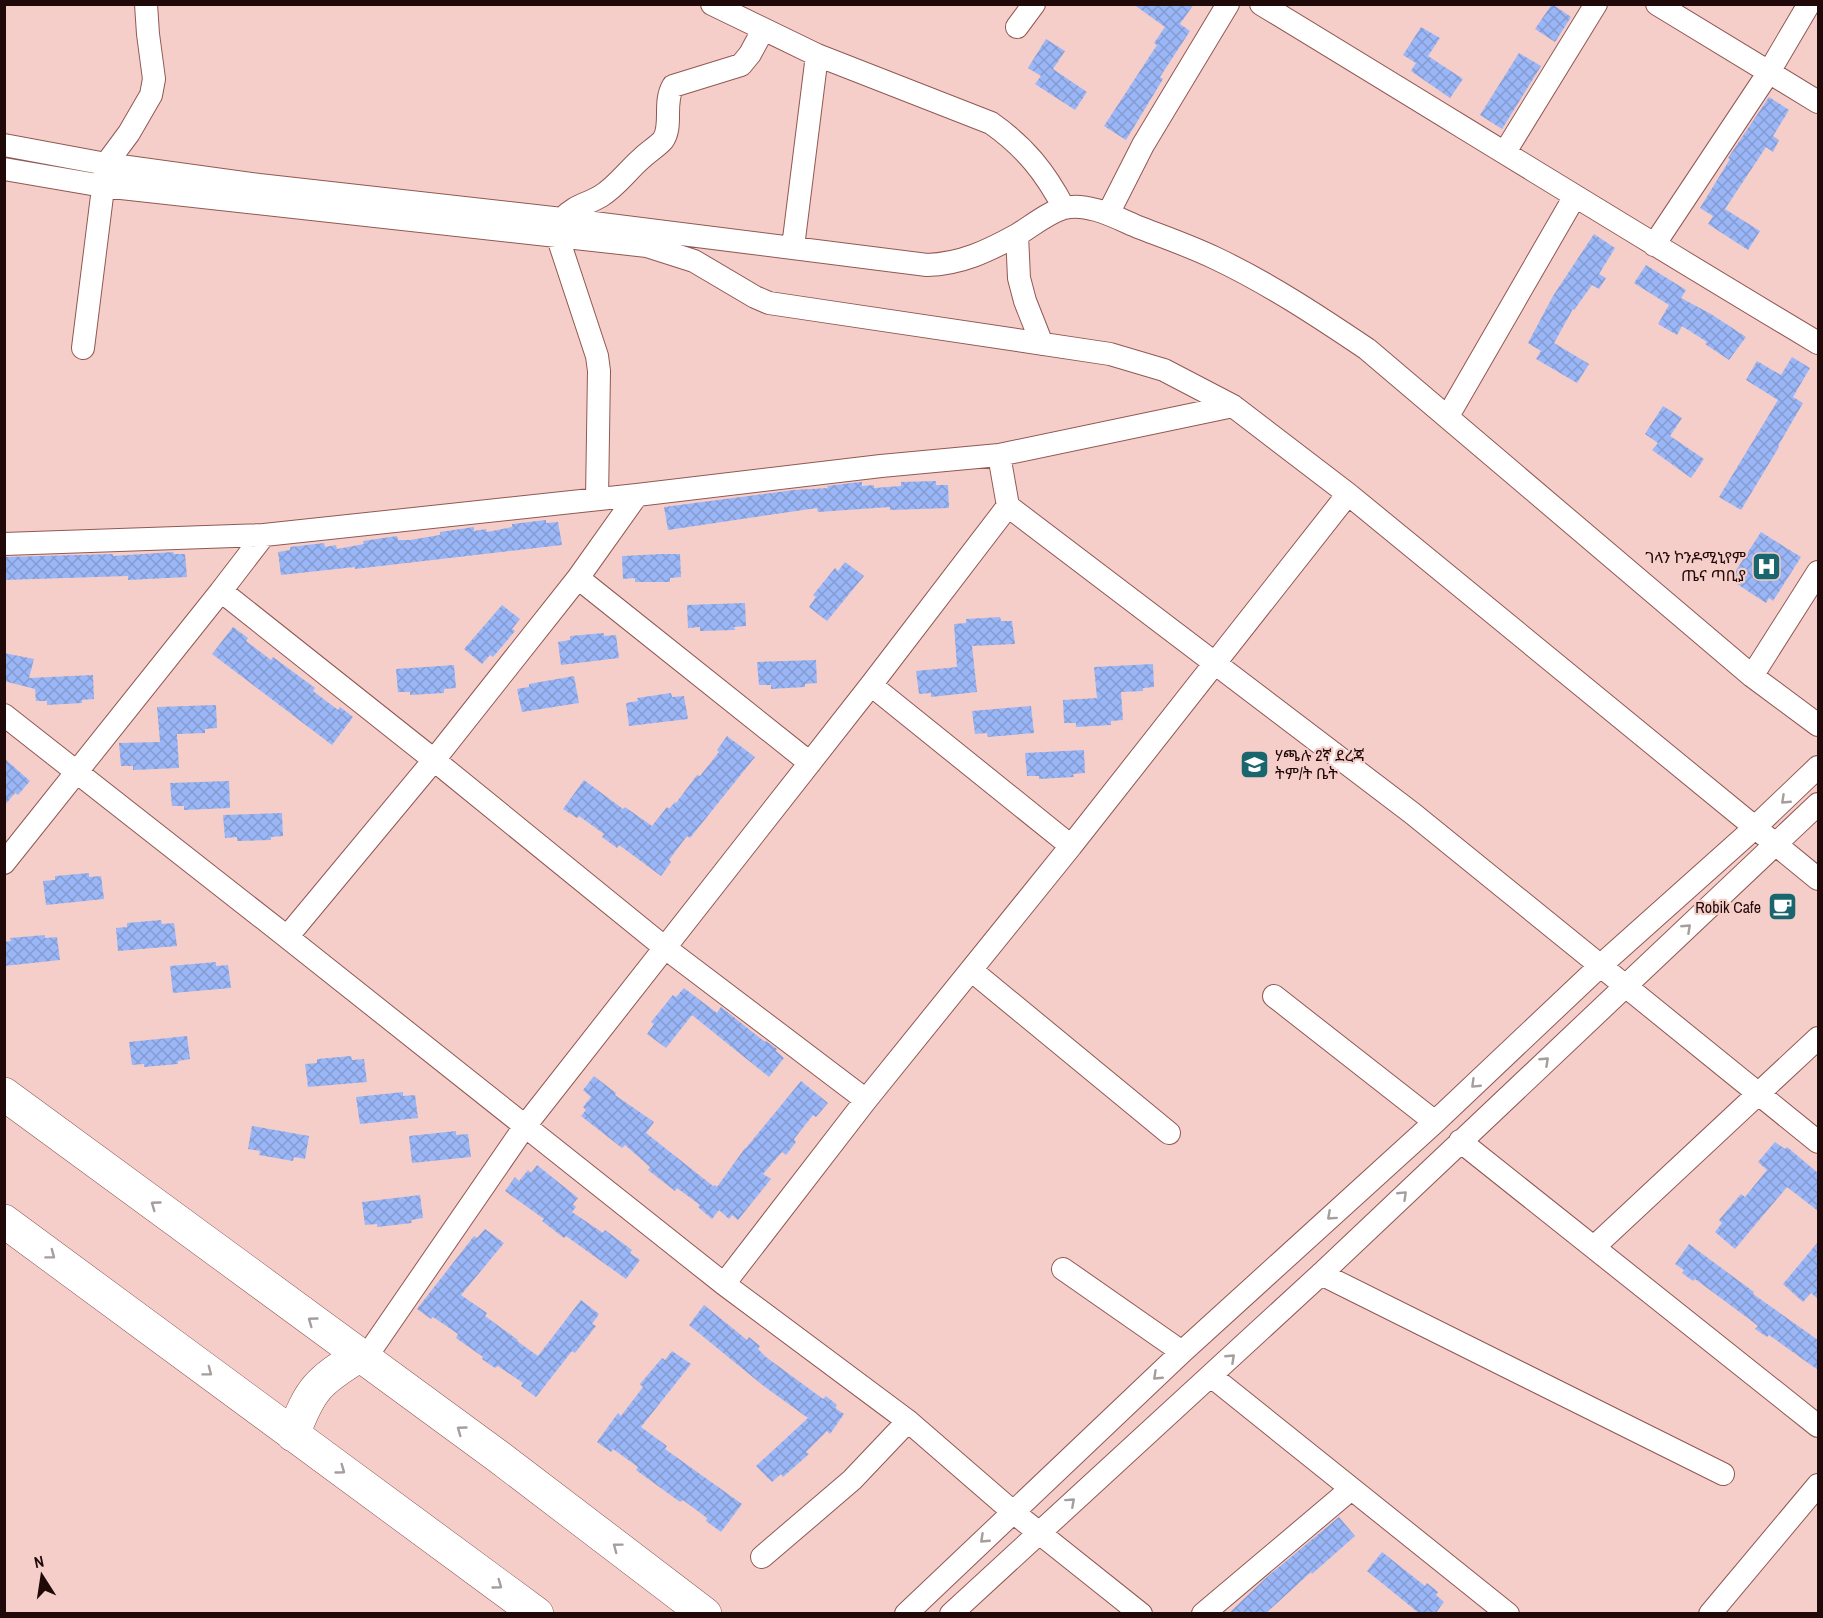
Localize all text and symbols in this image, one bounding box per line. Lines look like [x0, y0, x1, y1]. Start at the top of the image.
place label: ገላን ኮንዶሚኒየም ጤና ጣቢያ [1645, 546, 1746, 586]
hospital icon: ገላን ኮንዶሚኒየም ጤና ጣቢያ [1751, 550, 1783, 582]
place label: ሃጫሉ 2ኛ ደረጃ ትም/ት ቤት [1275, 744, 1364, 784]
school or university icon: ሃጫሉ 2ኛ ደረጃ ትም/ት ቤት [1238, 748, 1270, 780]
one-way arrow [1781, 792, 1792, 803]
cafe icon: Robik Cafe [1766, 891, 1798, 923]
place label: Robik Cafe [1695, 896, 1761, 918]
one-way arrow [1680, 924, 1691, 935]
one-way arrow [1538, 1057, 1548, 1068]
one-way arrow [1471, 1077, 1482, 1088]
one-way arrow [1396, 1192, 1407, 1203]
one-way arrow [150, 1201, 161, 1212]
one-way arrow [1327, 1209, 1338, 1220]
one-way arrow [45, 1248, 56, 1259]
one-way arrow [307, 1317, 318, 1328]
one-way arrow [1224, 1354, 1234, 1365]
one-way arrow [201, 1364, 212, 1375]
one-way arrow [1153, 1369, 1163, 1380]
one-way arrow [457, 1426, 468, 1437]
one-way arrow [334, 1462, 345, 1473]
one-way arrow [1064, 1498, 1074, 1509]
one-way arrow [981, 1532, 991, 1543]
one-way arrow [613, 1543, 624, 1554]
north arrow [12, 1546, 72, 1606]
text: N [32, 1550, 46, 1573]
one-way arrow [491, 1578, 502, 1589]

